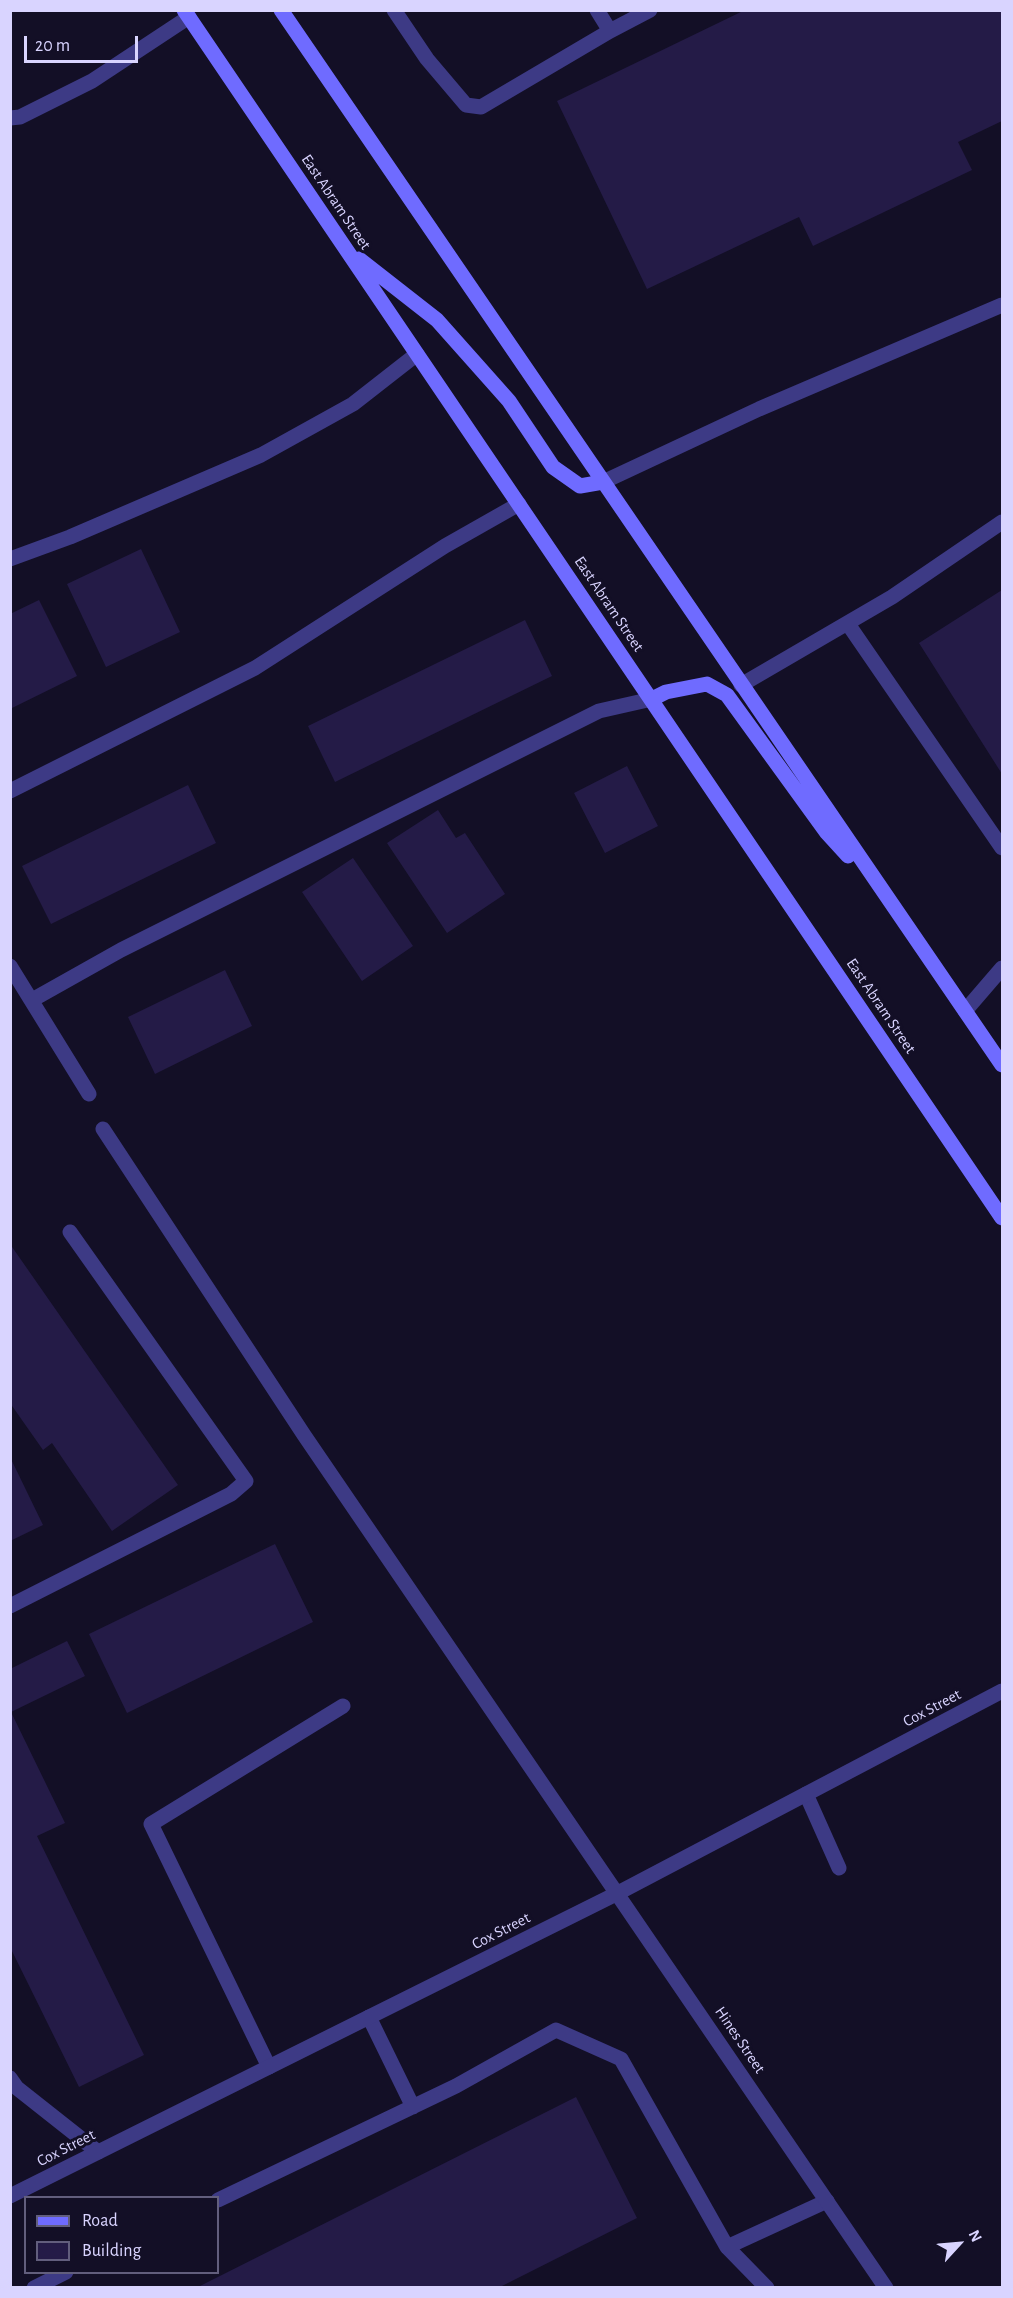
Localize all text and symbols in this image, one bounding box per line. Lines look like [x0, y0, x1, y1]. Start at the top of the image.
scale bar [27, 24, 141, 62]
text: 20 m [35, 37, 70, 55]
street label: East Abram Street [297, 151, 375, 253]
street label: East Abram Street [570, 553, 648, 655]
street label: East Abram Street [842, 955, 920, 1057]
street label: Cox Street [900, 1685, 964, 1731]
street label: Cox Street [469, 1908, 533, 1954]
street label: Hines Street [711, 2003, 769, 2077]
street label: Cox Street [34, 2125, 98, 2171]
legend [24, 2196, 219, 2274]
text: Road [82, 2212, 118, 2230]
north arrow [929, 2214, 989, 2274]
text: N [966, 2228, 985, 2245]
text: Building [82, 2242, 141, 2260]

